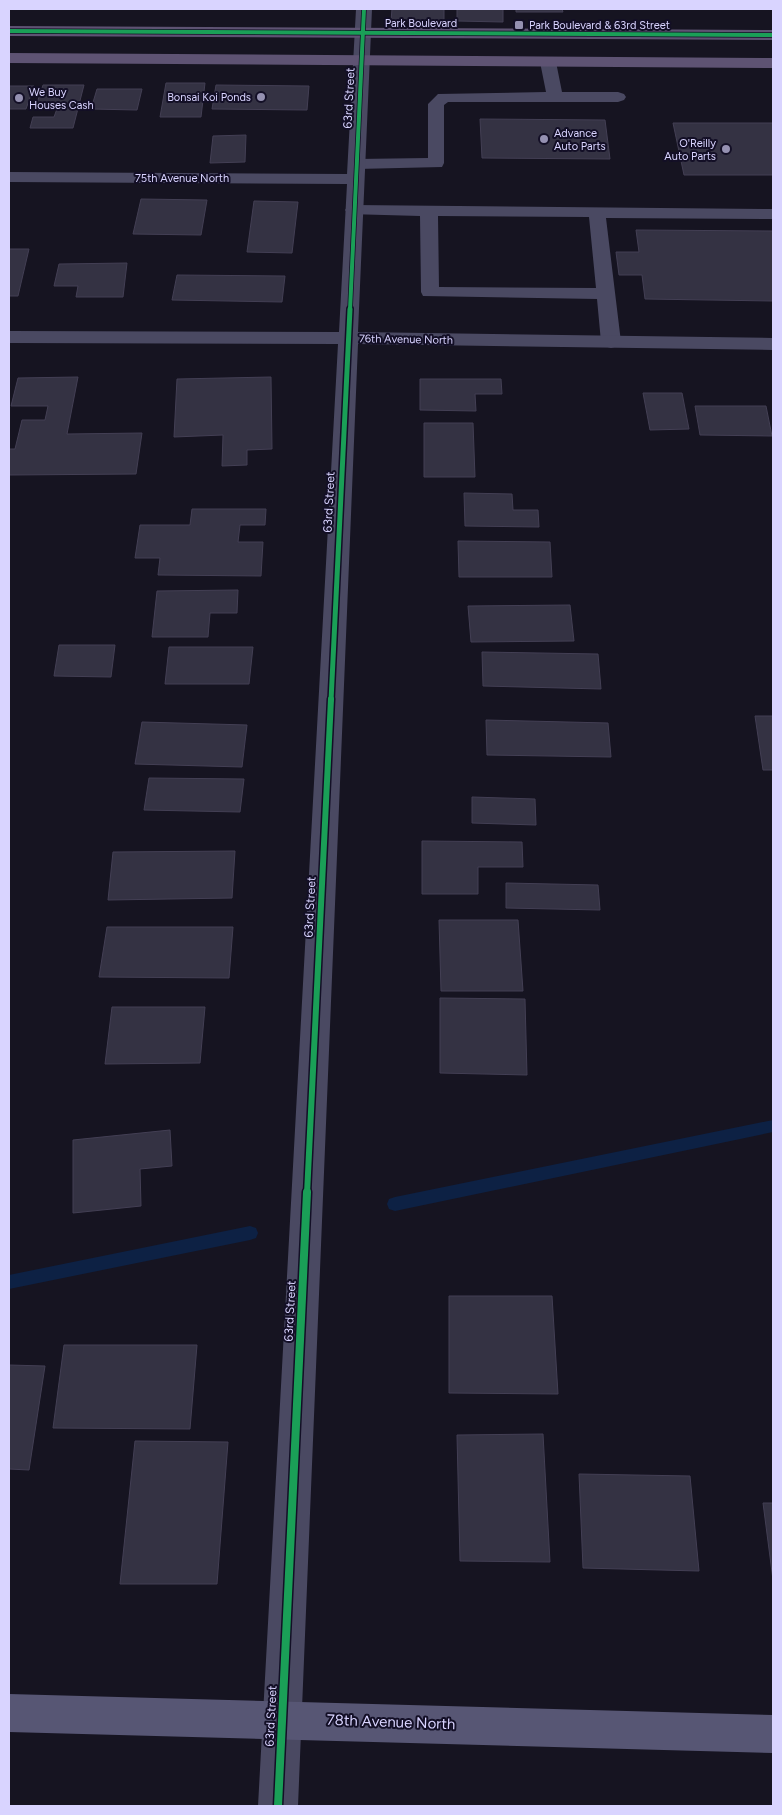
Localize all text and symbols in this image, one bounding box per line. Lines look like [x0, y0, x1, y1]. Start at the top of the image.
street label: Park Boulevard [385, 17, 457, 30]
marker: Park Boulevard & 63rd Street [513, 19, 525, 31]
place label: Park Boulevard & 63rd Street [529, 19, 670, 32]
street label: 63rd Street [340, 67, 358, 129]
place label: We Buy Houses Cash [29, 86, 94, 112]
place label: Bonsai Koi Ponds [167, 91, 251, 104]
marker: Bonsai Koi Ponds [255, 91, 267, 103]
marker: We Buy Houses Cash [13, 92, 25, 104]
place label: Advance Auto Parts [554, 127, 606, 153]
marker: Advance Auto Parts [538, 133, 550, 145]
place label: O'Reilly Auto Parts [664, 137, 716, 163]
marker: O'Reilly Auto Parts [720, 143, 732, 155]
street label: 75th Avenue North [135, 172, 229, 185]
street label: 76th Avenue North [359, 332, 453, 347]
street label: 63rd Street [320, 471, 338, 533]
street label: 63rd Street [301, 876, 319, 938]
street label: 63rd Street [281, 1280, 299, 1342]
street label: 63rd Street [262, 1685, 280, 1747]
street label: 78th Avenue North [326, 1711, 456, 1733]

